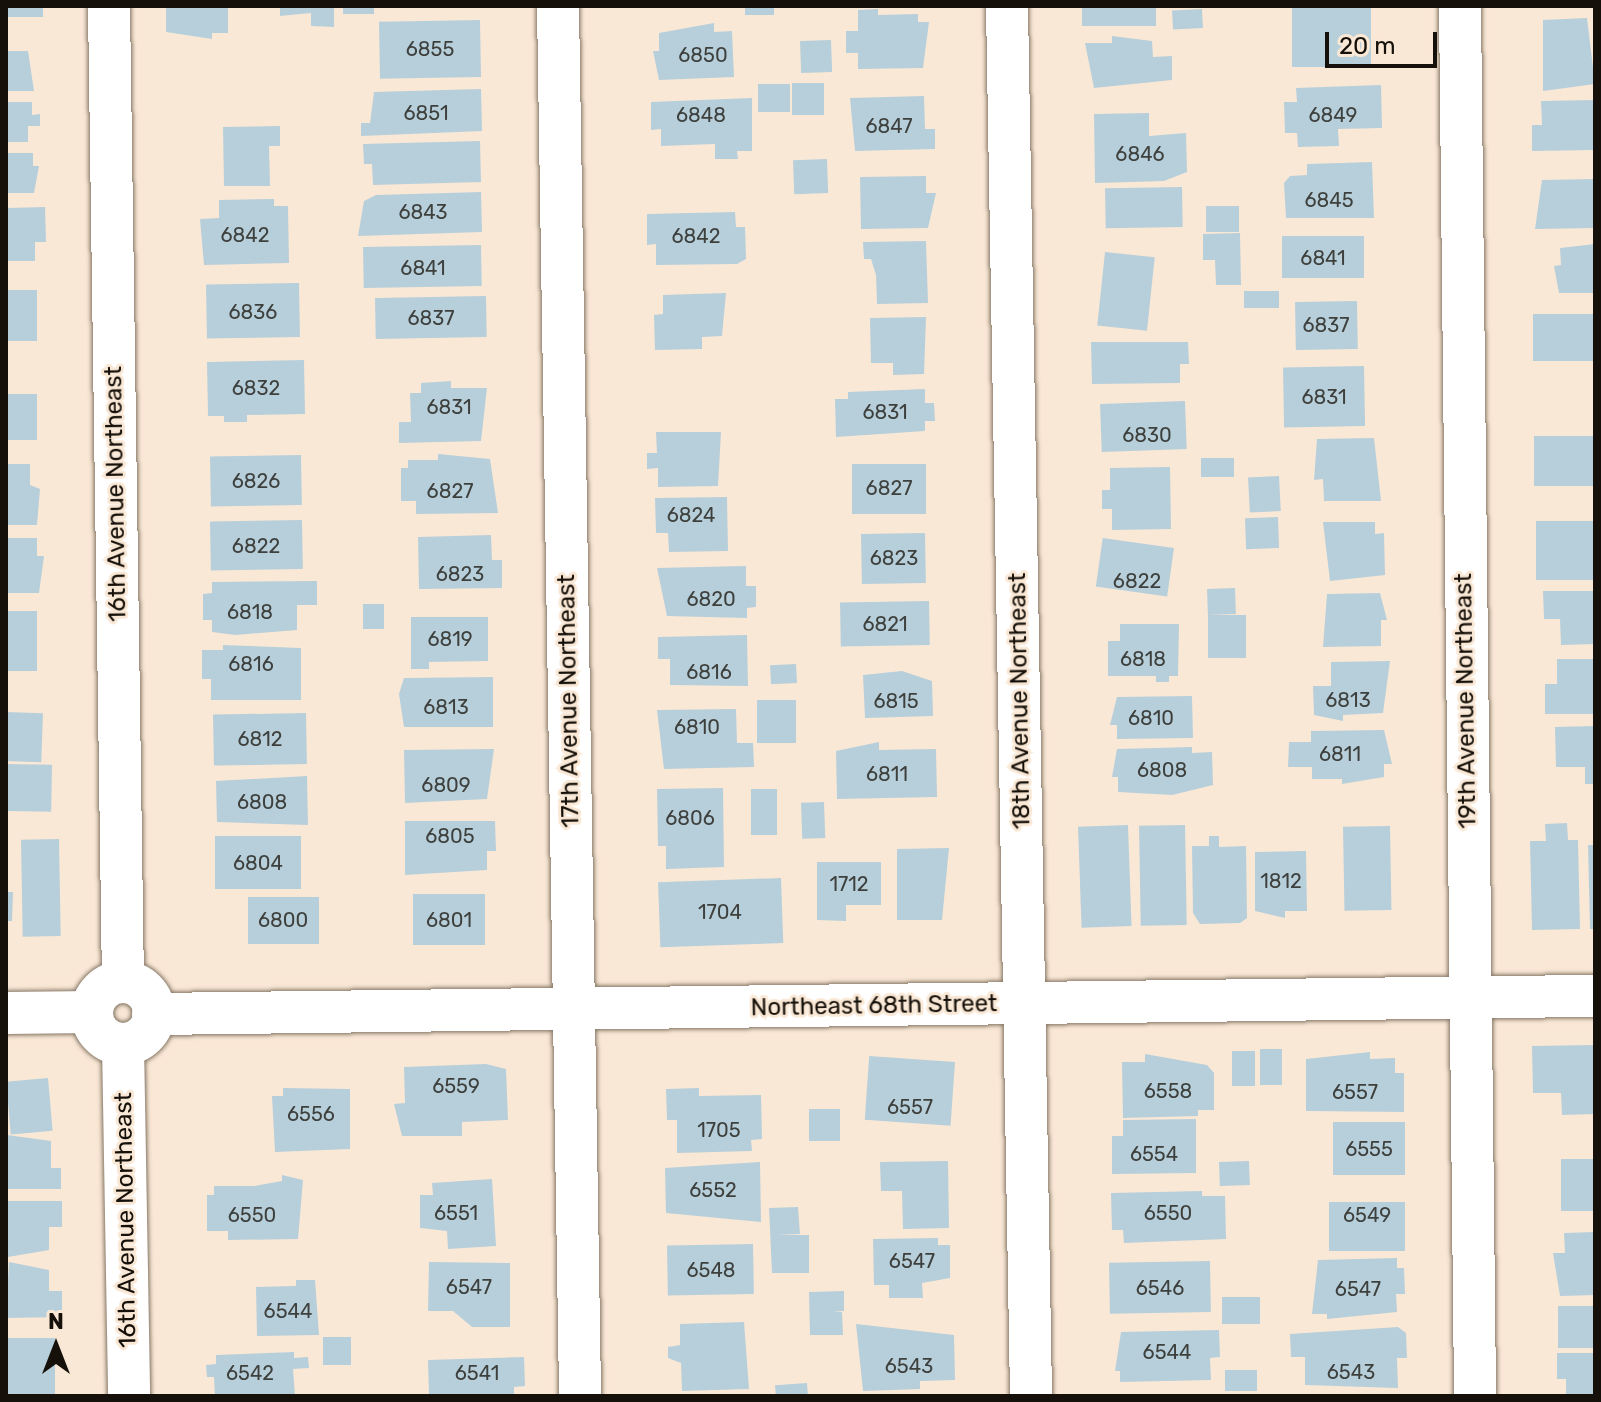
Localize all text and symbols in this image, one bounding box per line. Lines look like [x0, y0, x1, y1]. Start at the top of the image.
scale bar [1329, 16, 1441, 66]
text: 20 m [1339, 32, 1396, 60]
house number: 6855 [406, 37, 454, 61]
house number: 6850 [678, 43, 728, 67]
house number: 6851 [404, 101, 448, 125]
house number: 6848 [676, 103, 726, 127]
house number: 6849 [1309, 103, 1357, 127]
house number: 6847 [865, 114, 913, 138]
house number: 6846 [1115, 142, 1165, 166]
house number: 6845 [1304, 188, 1354, 212]
house number: 6843 [398, 200, 448, 224]
house number: 6842 [221, 223, 269, 247]
house number: 6842 [672, 224, 720, 248]
house number: 6841 [1300, 246, 1346, 270]
house number: 6841 [400, 256, 446, 280]
house number: 6836 [229, 300, 277, 324]
house number: 6837 [407, 306, 455, 330]
house number: 6837 [1302, 313, 1350, 337]
street label: 16th Avenue Northeast [99, 366, 133, 622]
house number: 6832 [232, 376, 280, 400]
house number: 6831 [1302, 385, 1346, 409]
house number: 6831 [427, 395, 471, 419]
house number: 6831 [863, 400, 907, 424]
house number: 6830 [1122, 423, 1172, 447]
house number: 6826 [232, 469, 280, 493]
house number: 6827 [866, 476, 912, 500]
house number: 6827 [427, 479, 473, 503]
house number: 6824 [667, 503, 715, 527]
house number: 6822 [232, 534, 280, 558]
house number: 6823 [870, 546, 918, 570]
house number: 6823 [436, 562, 484, 586]
house number: 6822 [1113, 569, 1161, 593]
street label: 18th Avenue Northeast [1003, 572, 1037, 830]
street label: 19th Avenue Northeast [1449, 573, 1483, 829]
street label: 17th Avenue Northeast [552, 574, 586, 828]
house number: 6820 [686, 587, 736, 611]
house number: 6818 [227, 600, 273, 624]
house number: 6821 [862, 612, 908, 636]
house number: 6819 [427, 627, 473, 651]
house number: 6818 [1120, 647, 1166, 671]
house number: 6816 [228, 652, 274, 676]
house number: 6816 [686, 660, 732, 684]
house number: 6813 [1325, 688, 1371, 712]
house number: 6815 [873, 689, 919, 713]
house number: 6813 [423, 695, 469, 719]
house number: 6810 [1128, 706, 1174, 730]
house number: 6810 [674, 715, 720, 739]
house number: 6812 [237, 727, 283, 751]
house number: 6811 [1319, 742, 1361, 766]
house number: 6808 [1137, 758, 1187, 782]
house number: 6811 [866, 762, 908, 786]
house number: 6809 [421, 773, 471, 797]
house number: 6808 [237, 790, 287, 814]
house number: 6806 [665, 806, 715, 830]
house number: 6805 [425, 824, 475, 848]
house number: 6804 [233, 851, 283, 875]
house number: 1812 [1260, 869, 1302, 893]
house number: 1712 [829, 872, 869, 896]
house number: 1704 [698, 900, 742, 924]
house number: 6800 [258, 908, 308, 932]
house number: 6801 [426, 908, 472, 932]
street label: Northeast 68th Street [750, 989, 998, 1023]
house number: 6559 [432, 1074, 480, 1098]
house number: 6558 [1144, 1079, 1192, 1103]
house number: 6557 [1332, 1080, 1378, 1104]
street label: 16th Avenue Northeast [109, 1092, 143, 1348]
house number: 6557 [887, 1095, 933, 1119]
house number: 6556 [287, 1102, 335, 1126]
house number: 1705 [697, 1118, 741, 1142]
house number: 6555 [1345, 1137, 1393, 1161]
house number: 6554 [1130, 1142, 1178, 1166]
house number: 6552 [689, 1178, 737, 1202]
house number: 6551 [434, 1201, 478, 1225]
house number: 6550 [1144, 1201, 1192, 1225]
house number: 6550 [228, 1203, 276, 1227]
house number: 6549 [1343, 1203, 1391, 1227]
house number: 6547 [889, 1249, 935, 1273]
house number: 6548 [686, 1258, 736, 1282]
house number: 6547 [446, 1275, 492, 1299]
house number: 6546 [1136, 1276, 1184, 1300]
house number: 6547 [1335, 1277, 1381, 1301]
house number: 6544 [264, 1299, 312, 1323]
north arrow [16, 1306, 96, 1386]
text: N [48, 1308, 64, 1335]
house number: 6544 [1143, 1340, 1191, 1364]
house number: 6543 [885, 1354, 933, 1378]
house number: 6543 [1327, 1360, 1375, 1384]
house number: 6542 [226, 1361, 274, 1385]
house number: 6541 [455, 1361, 499, 1385]

